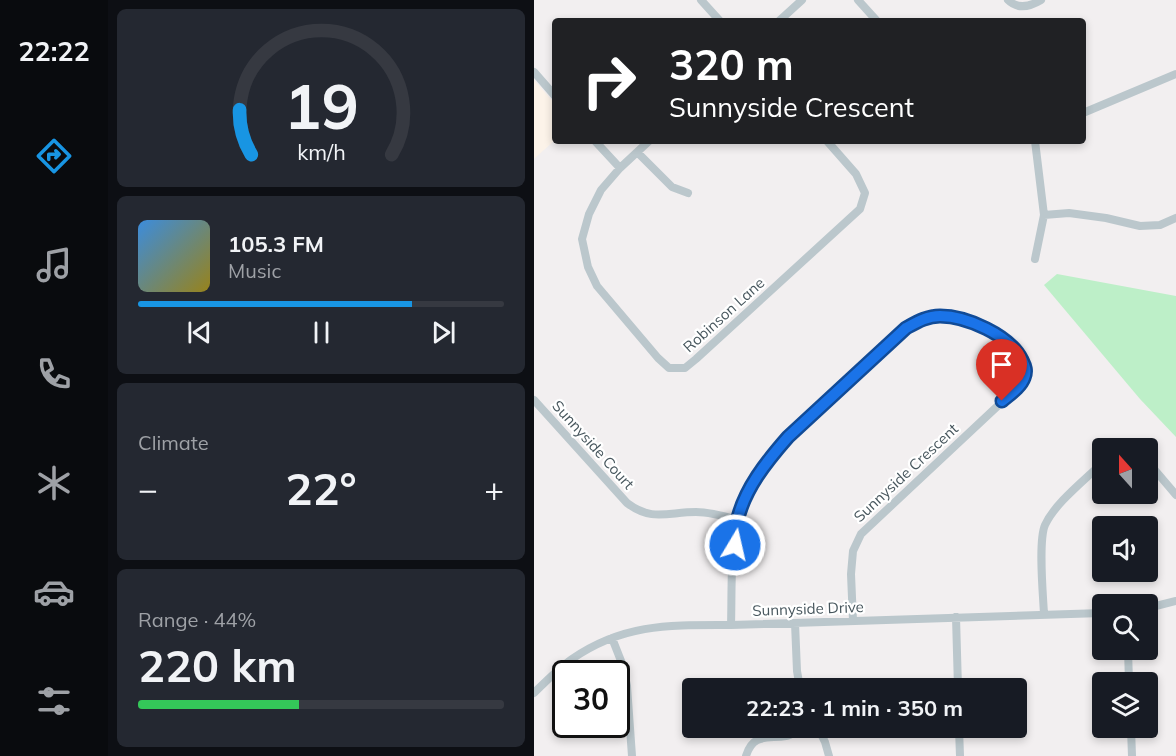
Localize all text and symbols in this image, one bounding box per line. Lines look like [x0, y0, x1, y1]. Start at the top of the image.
text: 22:22 [18, 34, 90, 68]
text: 320 m [669, 38, 794, 91]
icon: right [570, 42, 648, 120]
text: 19 [284, 66, 358, 145]
text: Sunnyside Crescent [669, 90, 914, 124]
icon: directions [33, 135, 75, 177]
text: km/h [297, 138, 345, 165]
text: 105.3 FM [228, 230, 324, 258]
icon: music [33, 244, 75, 286]
text: Music [228, 258, 281, 283]
street label: Robinson Lane [679, 273, 768, 356]
icon: previous [183, 316, 216, 349]
icon: pause [305, 316, 338, 349]
icon: next [427, 316, 460, 349]
pin [976, 339, 1027, 401]
icon: arrive [985, 348, 1018, 381]
icon: phone [33, 353, 75, 395]
street label: Sunnyside Court [548, 396, 638, 493]
street label: Sunnyside Crescent [849, 419, 962, 526]
text: Climate [138, 430, 209, 455]
north arrow [1092, 438, 1158, 504]
map controls [1092, 438, 1158, 738]
text: 22° [285, 460, 357, 516]
icon: climate [33, 462, 75, 504]
text: − [138, 468, 158, 509]
text: + [484, 468, 504, 509]
position arrow [703, 513, 767, 577]
button: sound [1092, 516, 1158, 582]
icon: car [33, 571, 75, 613]
button: search [1092, 594, 1158, 660]
street label: Sunnyside Drive [752, 597, 864, 620]
text: Range · 44% [138, 607, 256, 632]
text: 220 km [138, 637, 297, 693]
speed limit sign: 30 [552, 660, 630, 738]
button: layers [1092, 672, 1158, 738]
icon: filters [33, 680, 75, 722]
text: 22:23 · 1 min · 350 m [746, 694, 963, 722]

